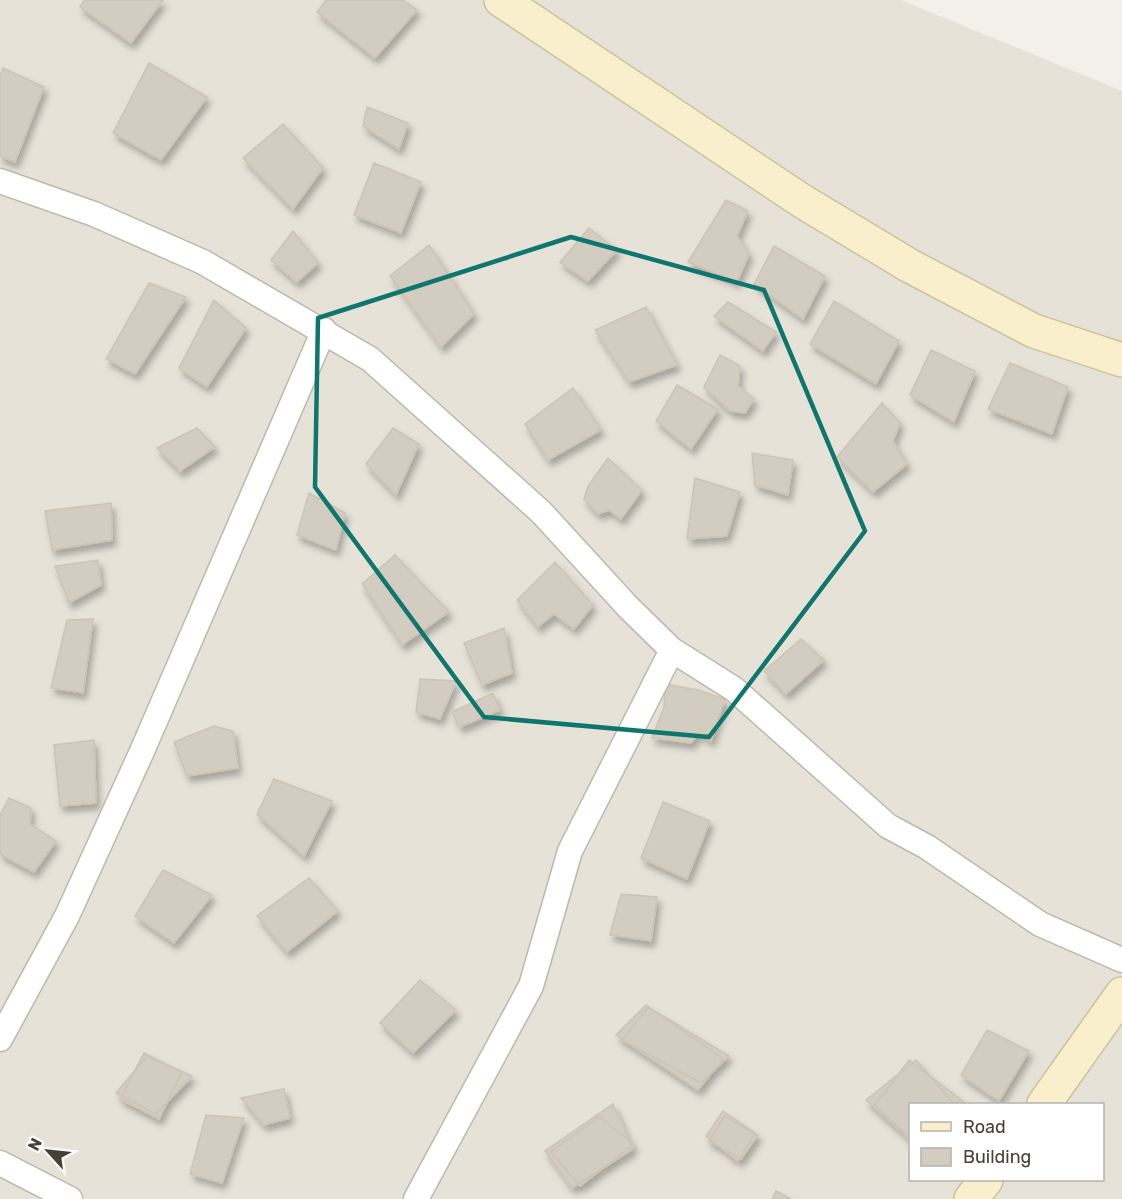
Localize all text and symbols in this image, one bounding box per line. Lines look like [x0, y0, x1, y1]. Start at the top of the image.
legend [909, 1103, 1104, 1181]
text: Road [963, 1116, 1006, 1138]
north arrow [18, 1121, 78, 1181]
text: N [24, 1135, 46, 1154]
text: Building [963, 1146, 1031, 1168]

